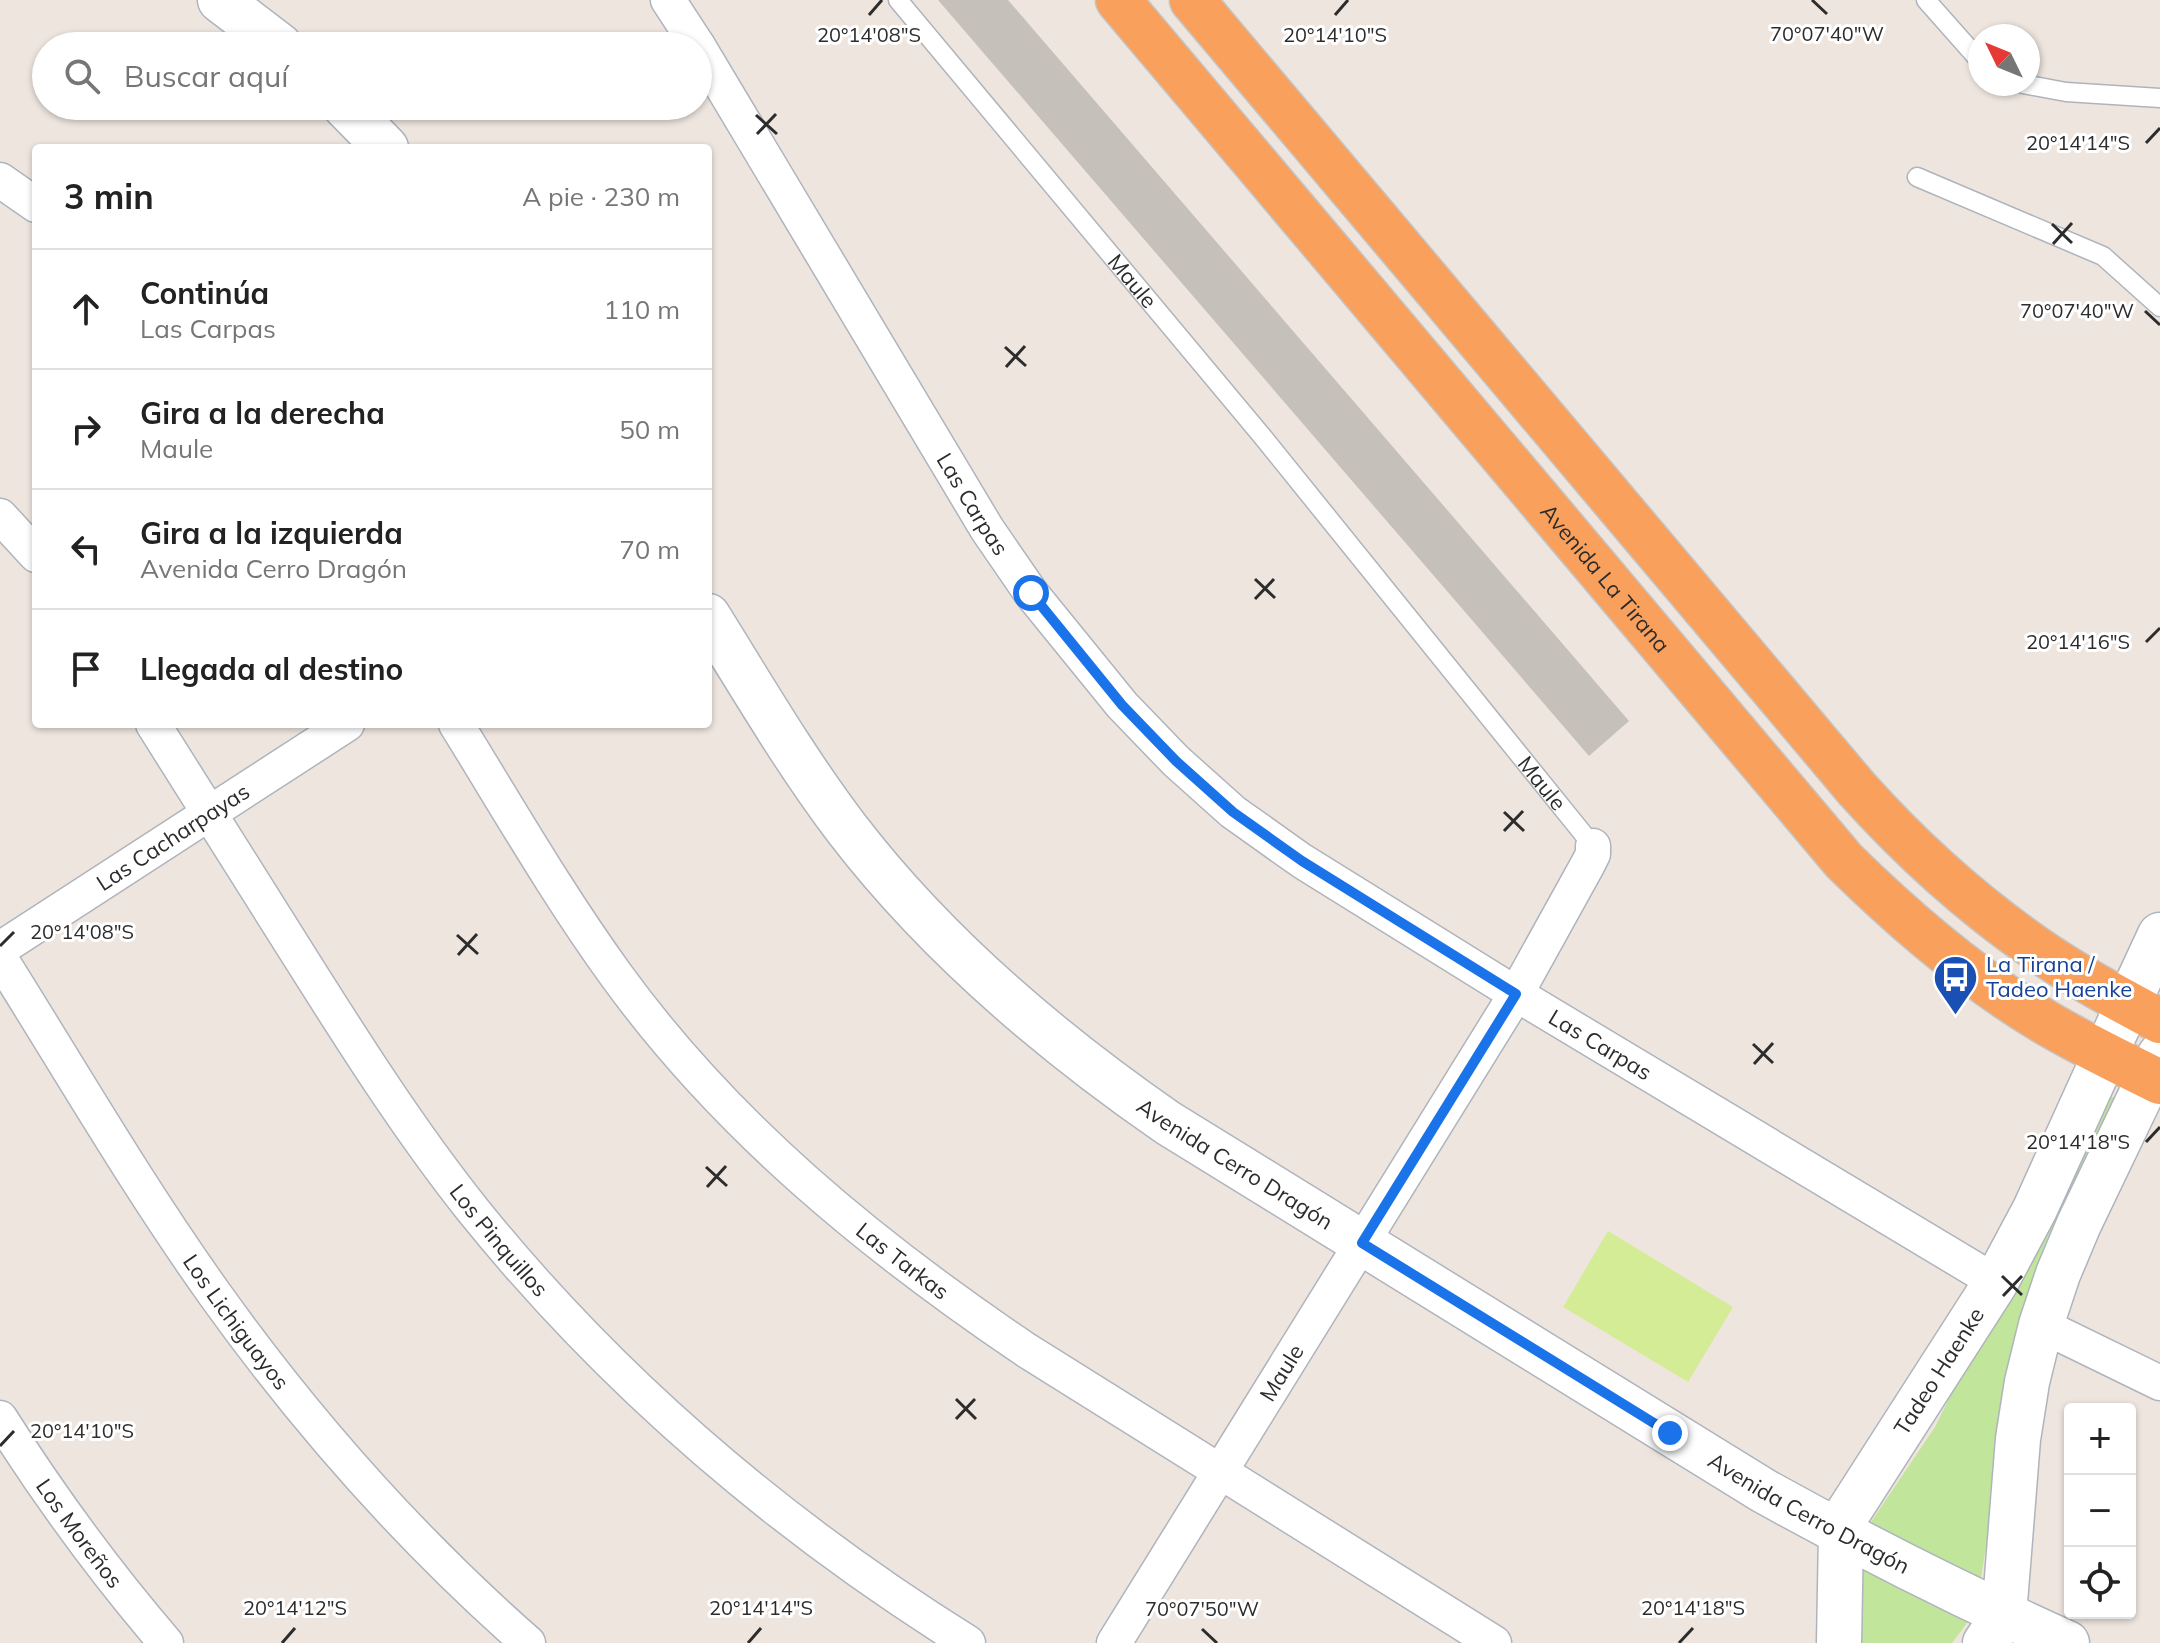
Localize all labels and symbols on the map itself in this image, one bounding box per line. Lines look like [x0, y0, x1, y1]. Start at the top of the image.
text: 70°07'40"W [1770, 21, 1884, 46]
text: 20°14'08"S [817, 22, 921, 47]
text: 20°14'10"S [1283, 22, 1387, 47]
north arrow [1968, 24, 2040, 96]
text: 20°14'14"S [2026, 130, 2130, 155]
street label: Maule [1102, 248, 1163, 314]
text: 70°07'40"W [2020, 298, 2134, 323]
street label: Las Carpas [931, 448, 1015, 561]
street label: Avenida La Tirana [1535, 498, 1676, 658]
route start [1013, 575, 1049, 611]
text: 20°14'16"S [2026, 629, 2130, 654]
street label: Maule [1512, 750, 1573, 816]
street label: Las Cacharpayas [91, 777, 255, 897]
text: 20°14'08"S [30, 919, 134, 944]
place label: La Tirana / Tadeo Haenke [1986, 950, 2132, 1003]
bus stop icon: La Tirana / Tadeo Haenke [1931, 953, 1979, 1016]
street label: Las Carpas [1544, 1003, 1657, 1086]
street label: Avenida Cerro Dragón [1132, 1092, 1338, 1236]
text: 20°14'18"S [2026, 1129, 2130, 1154]
street label: Los Pinquillos [444, 1178, 554, 1302]
street label: Las Tarkas [850, 1216, 955, 1305]
street label: Los Lichiguayos [177, 1249, 295, 1395]
street label: Tadeo Haenke [1888, 1302, 1990, 1440]
street label: Maule [1253, 1339, 1310, 1406]
route end [1652, 1415, 1688, 1451]
text: 20°14'10"S [30, 1418, 134, 1443]
street label: Avenida Cerro Dragón [1703, 1446, 1914, 1580]
street label: Los Moreños [30, 1473, 129, 1593]
text: 20°14'12"S [243, 1595, 347, 1620]
text: 20°14'14"S [709, 1595, 813, 1620]
text: 20°14'18"S [1641, 1595, 1745, 1620]
text: 70°07'50"W [1145, 1596, 1259, 1621]

